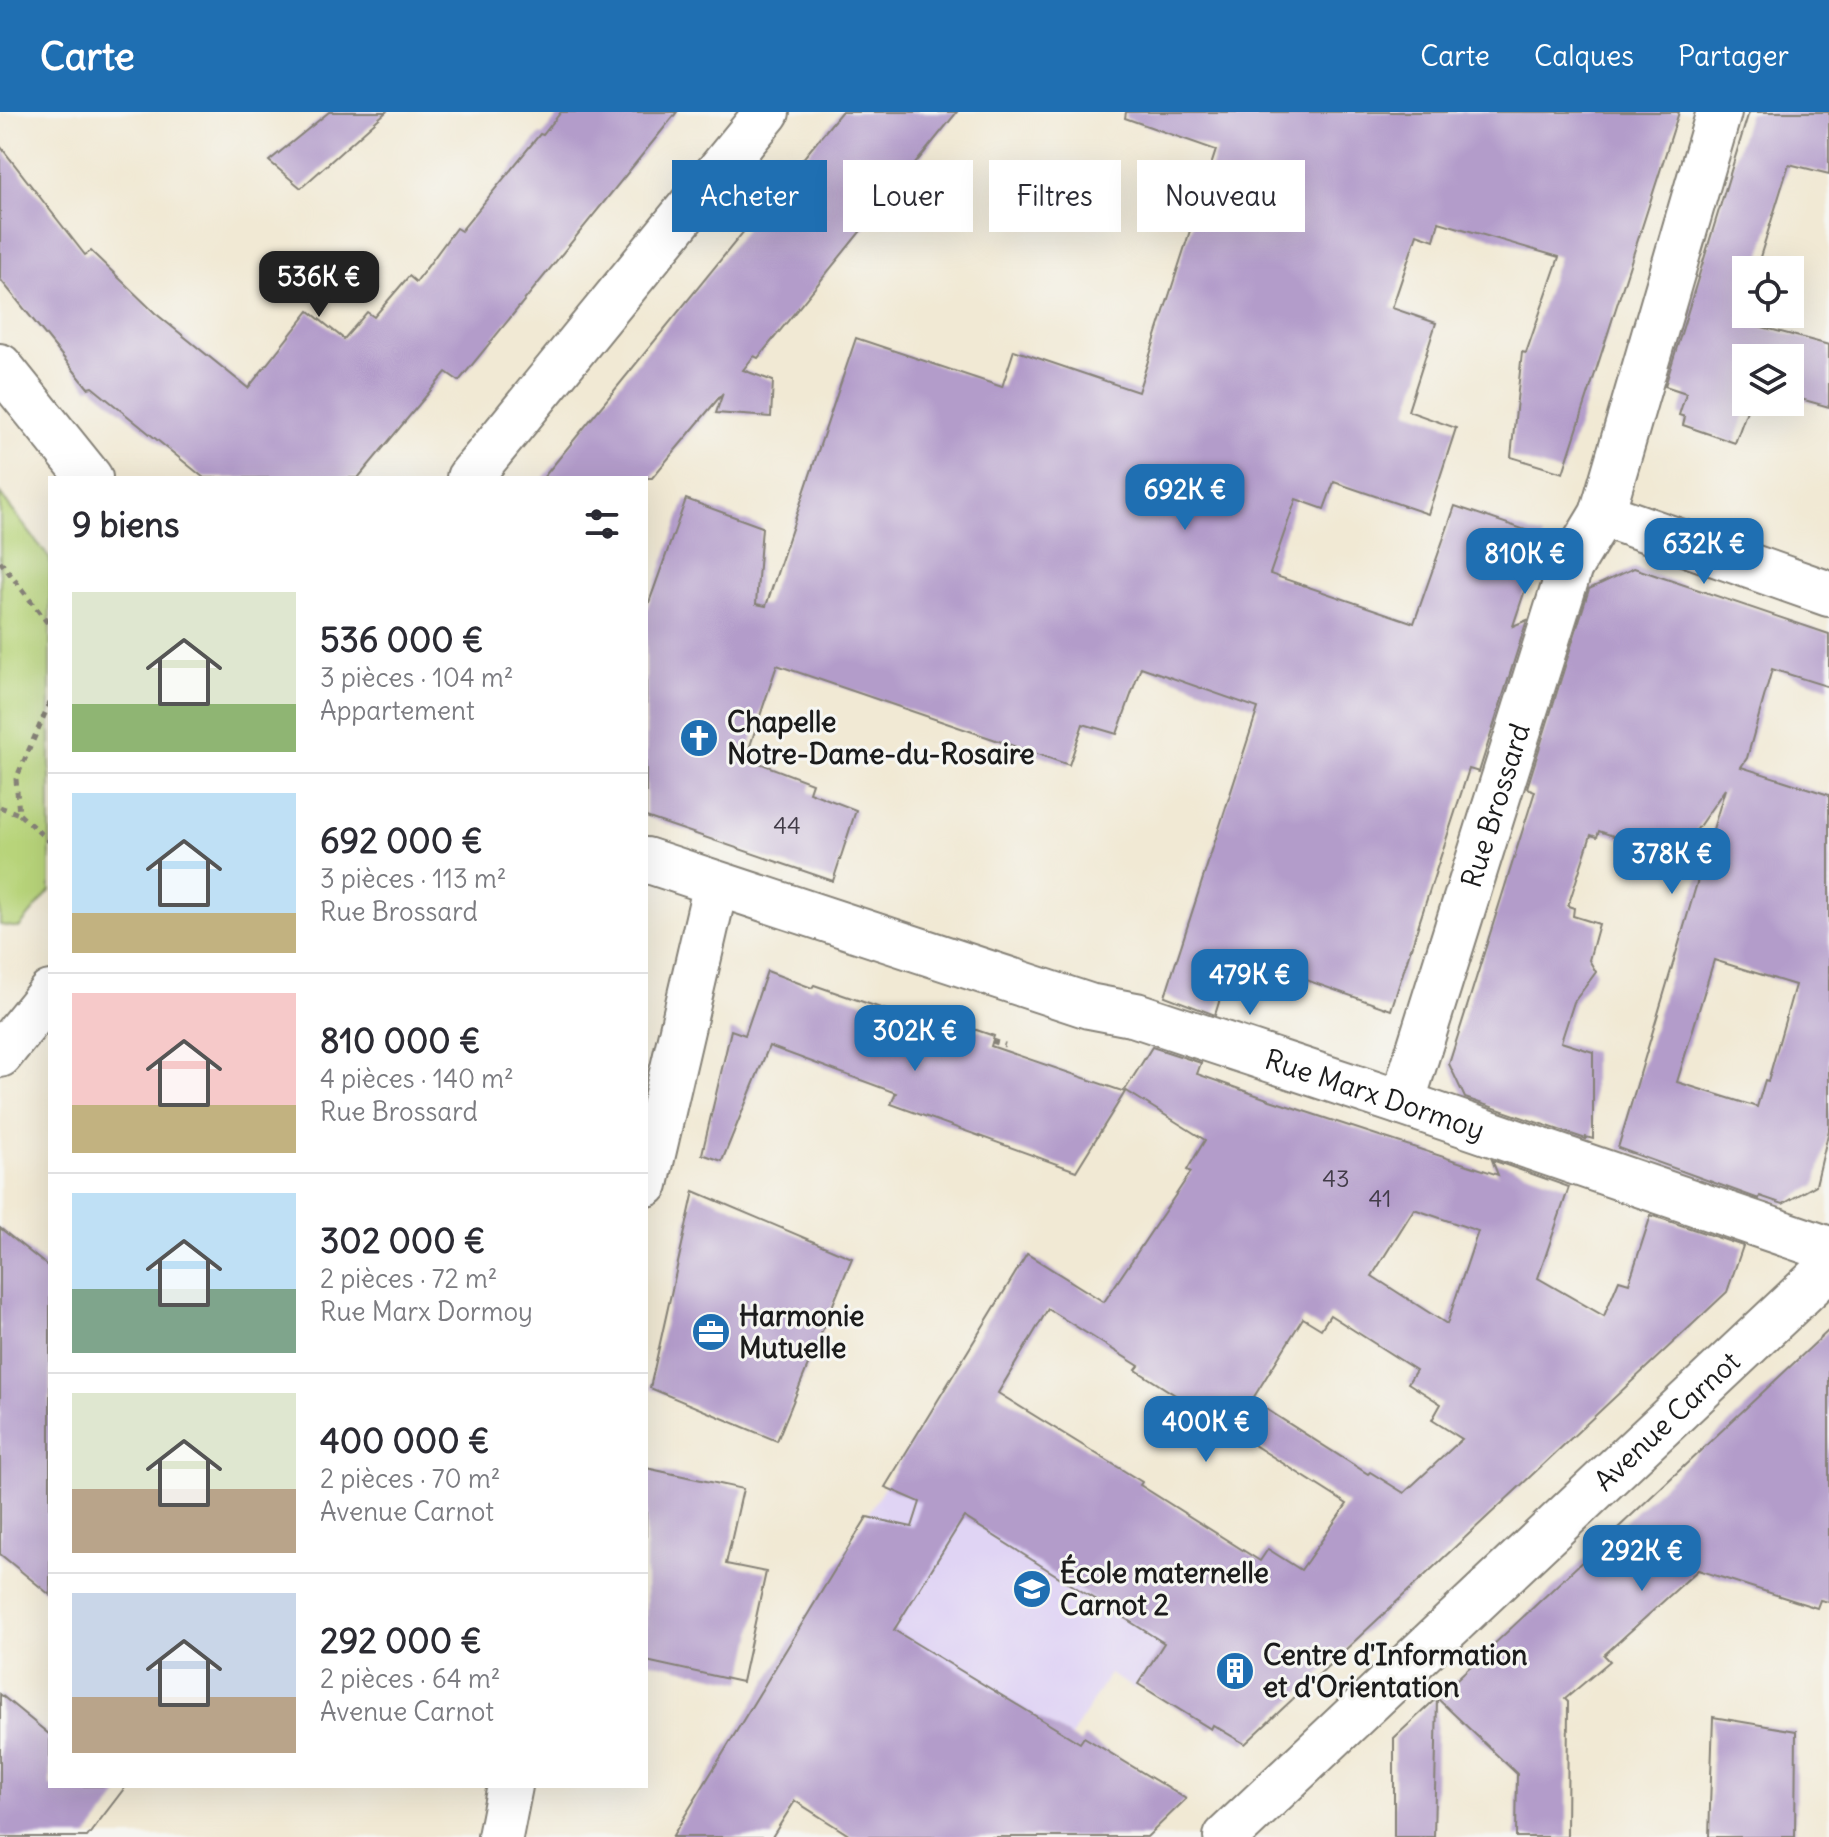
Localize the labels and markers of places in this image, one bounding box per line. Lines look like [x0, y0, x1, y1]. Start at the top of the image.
pin: 536K € [254, 251, 384, 319]
pin: 692K € [1120, 464, 1250, 532]
pin: 632K € [1639, 518, 1769, 586]
pin: 810K € [1460, 528, 1590, 596]
place label: Chapelle Notre-Dame-du-Rosaire [727, 704, 1035, 772]
church icon: Chapelle Notre-Dame-du-Rosaire [678, 717, 720, 759]
pin: 378K € [1607, 828, 1737, 896]
pin: 479K € [1185, 949, 1315, 1017]
pin: 302K € [850, 1005, 980, 1073]
place label: Harmonie Mutuelle [739, 1298, 864, 1366]
office icon: Harmonie Mutuelle [690, 1311, 732, 1353]
pin: 400K € [1141, 1396, 1271, 1464]
pin: 292K € [1577, 1525, 1707, 1593]
place label: École maternelle Carnot 2 [1060, 1554, 1269, 1623]
school or university icon: École maternelle Carnot 2 [1011, 1568, 1053, 1610]
place label: Centre d'Information et d'Orientation [1263, 1637, 1528, 1705]
building icon: Centre d'Information et d'Orientation [1214, 1650, 1256, 1692]

